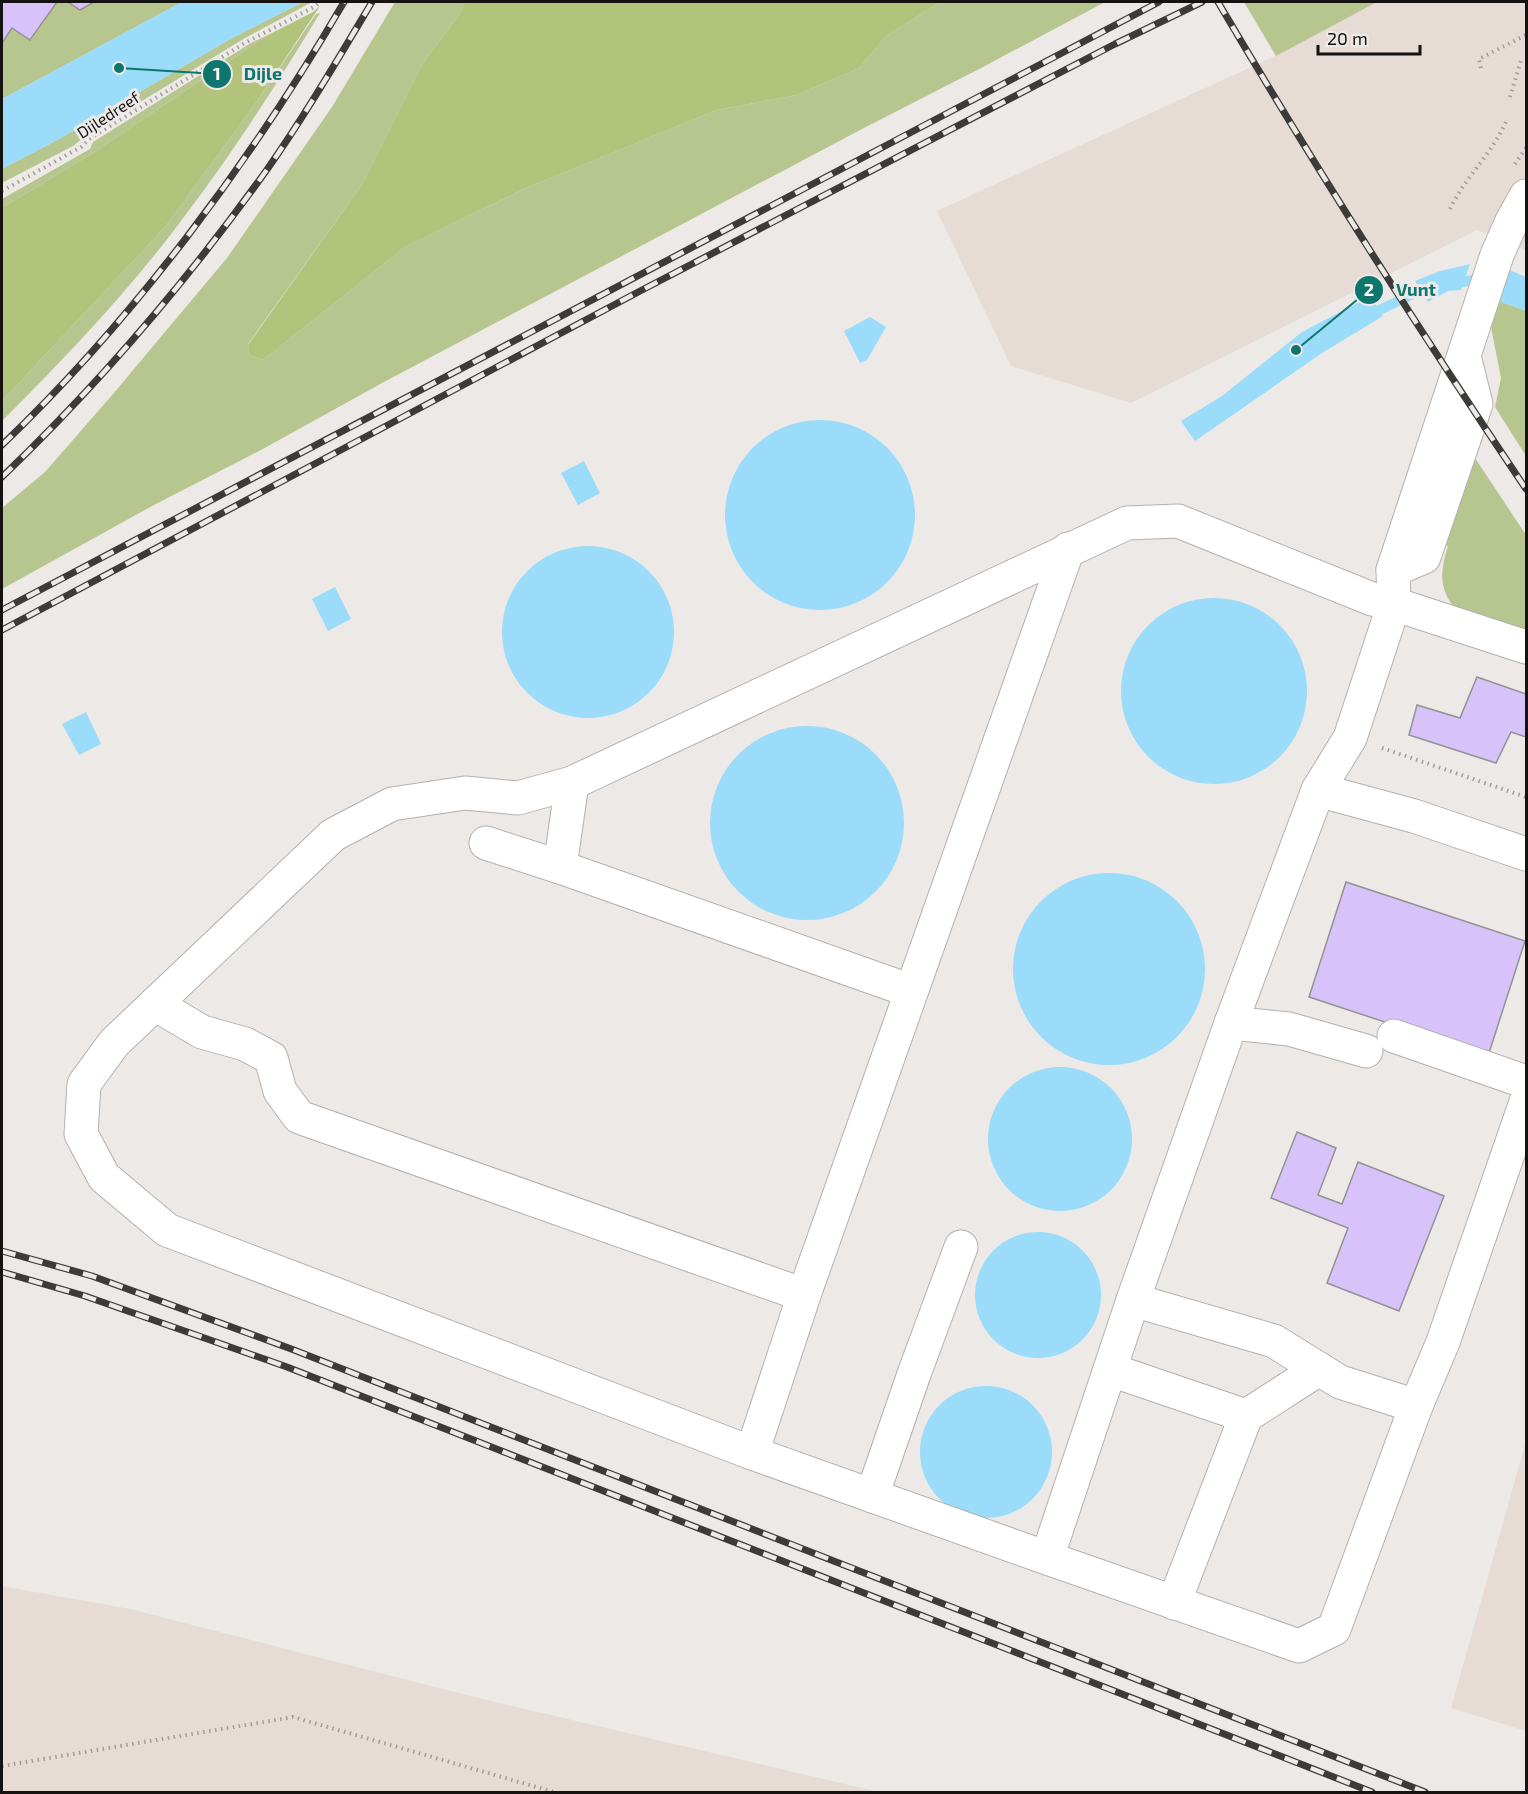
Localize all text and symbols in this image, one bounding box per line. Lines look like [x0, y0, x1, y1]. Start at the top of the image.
scale bar [1318, 18, 1420, 56]
text: 20 m [1327, 27, 1368, 49]
callout: Dijle [202, 56, 295, 92]
text: 1 [213, 62, 221, 84]
text: Dijle [244, 62, 282, 84]
street label: Dijledreef [73, 87, 144, 143]
callout: Vunt [1354, 272, 1448, 308]
text: 2 [1364, 278, 1374, 300]
text: Vunt [1396, 278, 1437, 300]

